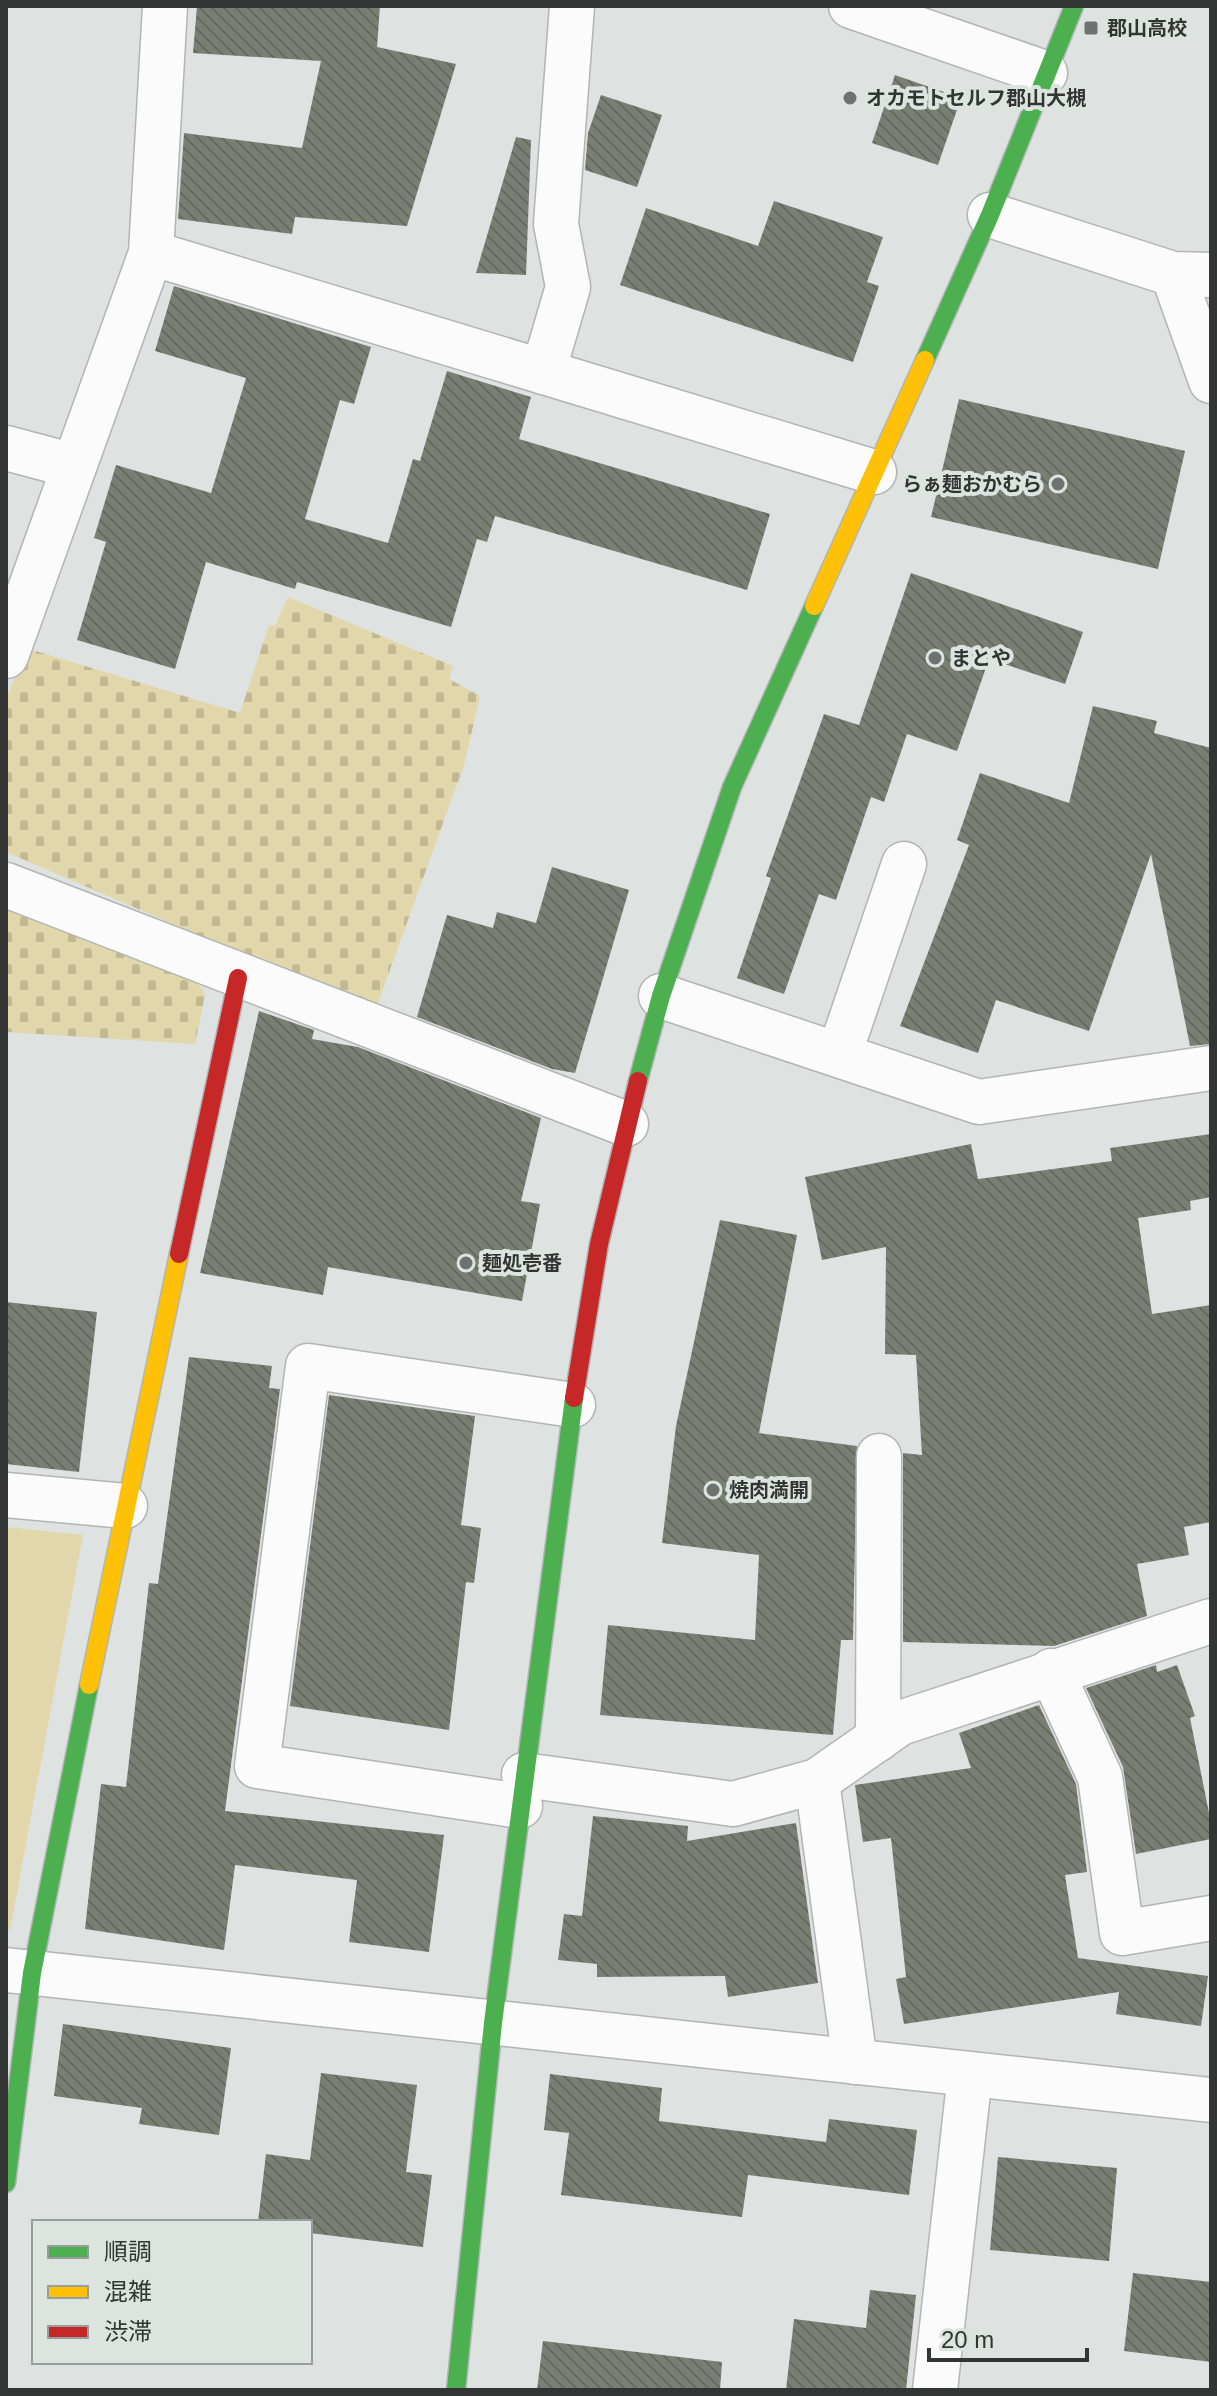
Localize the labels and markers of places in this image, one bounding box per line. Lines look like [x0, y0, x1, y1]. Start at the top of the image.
place label: 郡山高校 [1107, 17, 1187, 39]
marker: 郡山高校 [1082, 19, 1100, 37]
place label: オカモトセルフ郡山大槻 [866, 87, 1086, 109]
marker: オカモトセルフ郡山大槻 [841, 89, 859, 107]
place label: らぁ麺おかむら [902, 473, 1042, 495]
marker: らぁ麺おかむら [1049, 475, 1067, 493]
place label: まとや [951, 647, 1011, 669]
marker: まとや [926, 649, 944, 667]
place label: 麺処壱番 [482, 1252, 562, 1274]
marker: 麺処壱番 [457, 1254, 475, 1272]
place label: 焼肉満開 [729, 1479, 809, 1501]
marker: 焼肉満開 [704, 1481, 722, 1499]

